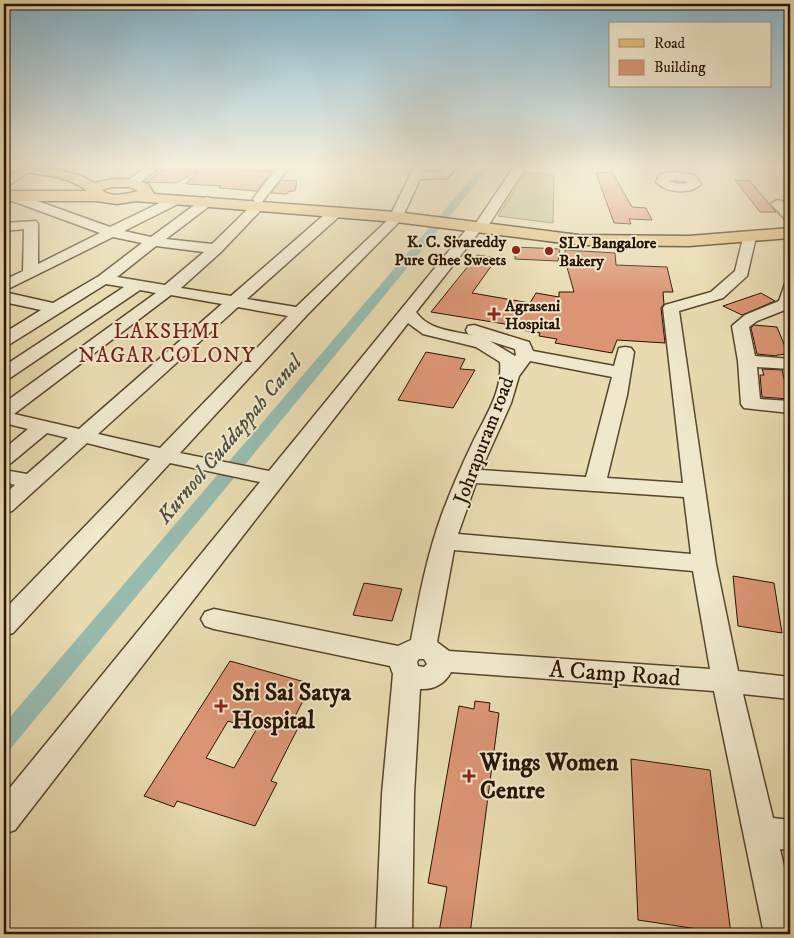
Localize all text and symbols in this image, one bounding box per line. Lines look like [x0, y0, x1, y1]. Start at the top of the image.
legend [609, 22, 772, 88]
text: Road [654, 34, 686, 53]
text: Building [654, 58, 706, 77]
place label: K. C. Sivareddy Pure Ghee Sweets [395, 232, 507, 270]
place label: SLV Bangalore Bakery [559, 233, 657, 271]
marker: K. C. Sivareddy Pure Ghee Sweets [510, 244, 522, 256]
marker: SLV Bangalore Bakery [543, 245, 555, 257]
place label: Agraseni Hospital [504, 296, 561, 334]
marker: Agraseni Hospital [487, 307, 501, 321]
district label: LAKSHMI NAGAR COLONY [78, 319, 256, 369]
water label: Kurnool Cuddappah Canal [151, 348, 309, 530]
street label: Johrapuram road [448, 373, 520, 510]
street label: A Camp Road [548, 654, 682, 694]
place label: Sri Sai Satya Hospital [232, 678, 352, 736]
marker: Sri Sai Satya Hospital [214, 699, 228, 713]
place label: Wings Women Centre [479, 748, 619, 806]
marker: Wings Women Centre [462, 769, 476, 783]

